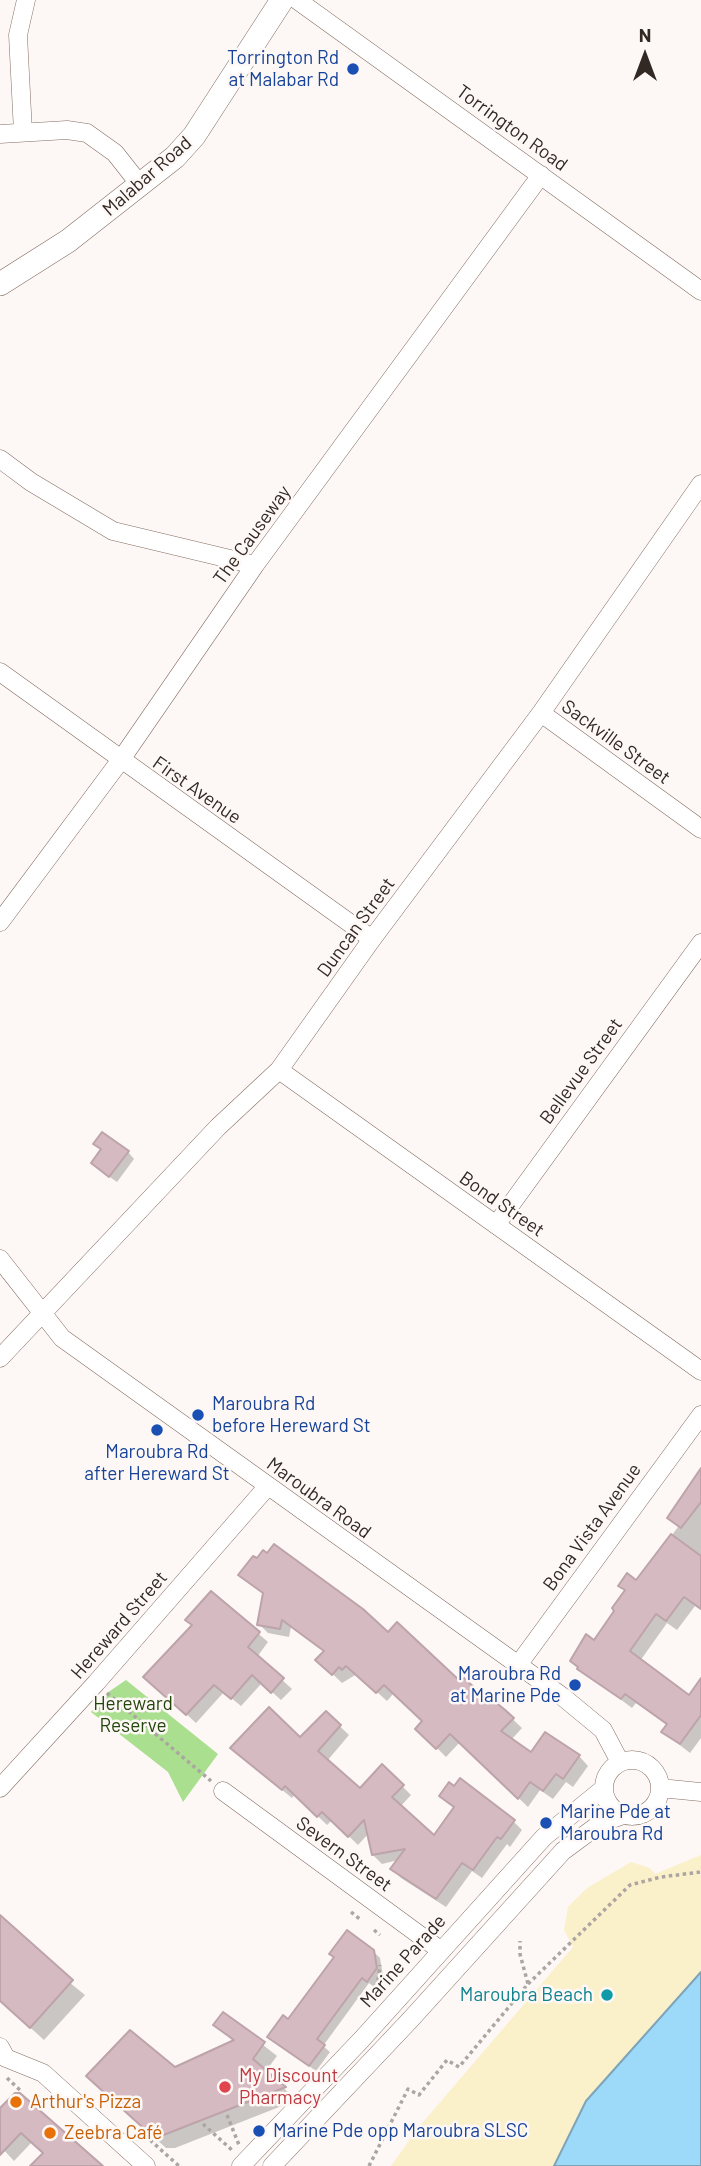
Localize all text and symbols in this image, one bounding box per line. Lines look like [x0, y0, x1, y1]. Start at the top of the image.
north arrow [610, 21, 680, 91]
text: N [639, 23, 651, 46]
place label: Torrington Rd at Malabar Rd [227, 47, 339, 91]
marker: Torrington Rd at Malabar Rd [345, 61, 361, 77]
street label: Torrington Road [452, 80, 572, 176]
street label: Malabar Road [98, 131, 196, 221]
street label: The Causeway [208, 481, 296, 589]
street label: Sackville Street [557, 695, 675, 789]
street label: First Avenue [148, 751, 246, 829]
street label: Duncan Street [312, 873, 400, 981]
street label: Bellevue Street [535, 1013, 627, 1129]
street label: Bond Street [455, 1166, 549, 1242]
place label: Maroubra Rd before Hereward St [212, 1393, 371, 1437]
marker: Maroubra Rd before Hereward St [190, 1407, 206, 1423]
marker: Maroubra Rd after Hereward St [149, 1422, 165, 1438]
place label: Maroubra Rd after Hereward St [84, 1441, 230, 1485]
street label: Maroubra Road [262, 1453, 376, 1543]
street label: Bona Vista Avenue [538, 1459, 646, 1595]
street label: Hereward Street [66, 1566, 172, 1684]
place label: Maroubra Rd at Marine Pde [450, 1663, 561, 1707]
marker: Maroubra Rd at Marine Pde [567, 1677, 583, 1693]
park label: Hereward Reserve [93, 1693, 173, 1737]
place label: Marine Pde at Maroubra Rd [560, 1801, 671, 1845]
street label: Severn Street [292, 1812, 396, 1896]
marker: Marine Pde at Maroubra Rd [538, 1815, 554, 1831]
street label: Marine Parade [355, 1910, 451, 2012]
place label: Maroubra Beach [460, 1984, 593, 2006]
marker: Maroubra Beach [599, 1987, 615, 2003]
place label: My Discount Pharmacy [239, 2065, 338, 2109]
marker: My Discount Pharmacy [217, 2079, 233, 2095]
place label: Arthur's Pizza [30, 2091, 141, 2113]
marker: Arthur's Pizza [8, 2094, 24, 2110]
place label: Marine Pde opp Maroubra SLSC [273, 2120, 528, 2142]
place label: Zeebra Café [64, 2122, 162, 2144]
marker: Marine Pde opp Maroubra SLSC [251, 2123, 267, 2139]
marker: Zeebra Café [42, 2125, 58, 2141]

